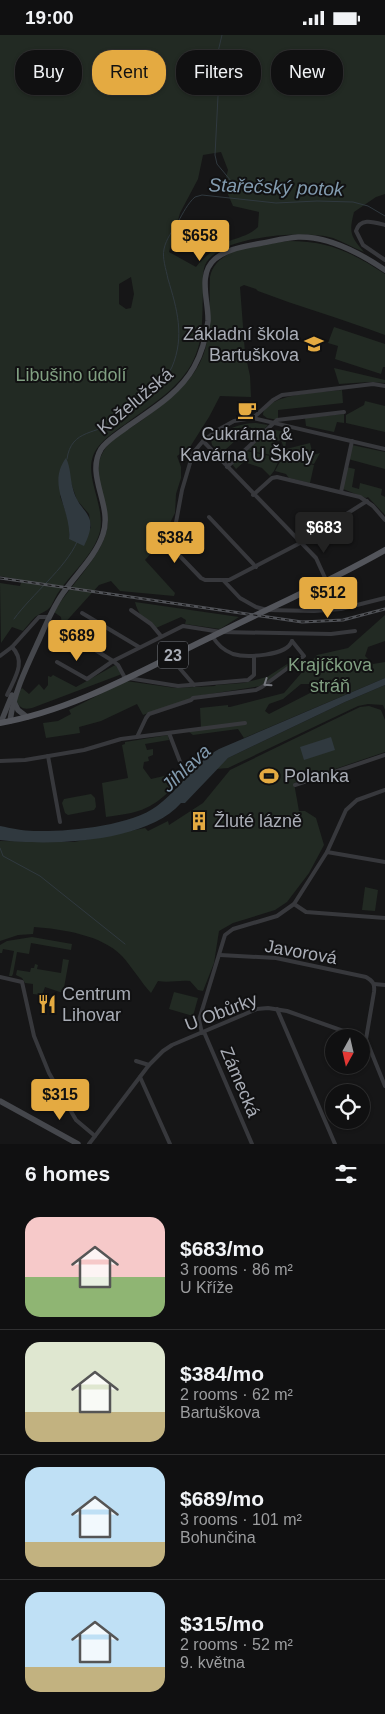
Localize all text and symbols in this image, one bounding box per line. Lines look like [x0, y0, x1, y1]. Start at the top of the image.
text: 19:00 [25, 7, 74, 28]
chip: Buy [15, 50, 82, 95]
chip: Rent [92, 50, 166, 95]
chip: Filters [176, 50, 261, 95]
chip: New [271, 50, 343, 95]
water label: Stařečský potok [208, 174, 345, 200]
pin: $658 [170, 219, 230, 262]
text: $658 [182, 227, 218, 244]
place label: Základní škola Bartuškova [183, 324, 300, 365]
school or university icon: Základní škola Bartuškova [303, 333, 325, 355]
street label: Koželužská [93, 363, 177, 438]
park label: Libušino údolí [15, 365, 127, 385]
cafe icon: Cukrárna & Kavárna U Školy [236, 399, 258, 421]
place label: Cukrárna & Kavárna U Školy [180, 424, 314, 465]
pin: $683 [294, 511, 354, 554]
text: $683 [306, 519, 342, 536]
pin: $384 [145, 521, 205, 564]
text: $384 [157, 529, 193, 546]
pin: $512 [298, 577, 358, 619]
text: $512 [310, 584, 346, 601]
pin: $689 [47, 619, 107, 662]
text: $689 [59, 627, 95, 644]
road number: 23 [158, 641, 188, 669]
park label: Krajíčkova stráň [288, 655, 373, 696]
one-way arrow [263, 677, 273, 686]
water label: Jihlava [156, 740, 215, 797]
sports icon: Polanka [258, 765, 280, 787]
place label: Polanka [284, 766, 350, 786]
building icon: Žluté lázně [188, 810, 210, 832]
place label: Žluté lázně [214, 811, 302, 831]
street label: Javorová [263, 936, 340, 968]
place label: Centrum Lihovar [62, 984, 131, 1025]
street label: U Obůrky [182, 989, 260, 1035]
restaurant icon: Centrum Lihovar [36, 993, 58, 1015]
north arrow [325, 1029, 370, 1074]
map controls [325, 1029, 370, 1129]
street label: Zámecká [216, 1044, 264, 1121]
pin: $315 [30, 1079, 90, 1121]
button: locate [325, 1084, 370, 1129]
text: $315 [42, 1086, 78, 1103]
icon: filters [332, 1160, 360, 1188]
text: 6 homes [25, 1162, 110, 1185]
icon: home [65, 1237, 125, 1297]
text: $683/mo [180, 1237, 264, 1260]
text: 3 rooms · 86 m² [180, 1261, 293, 1278]
text: U Kříže [180, 1279, 233, 1296]
icon: home [65, 1362, 125, 1422]
text: $384/mo [180, 1362, 264, 1385]
text: 2 rooms · 62 m² [180, 1386, 293, 1403]
text: Bartuškova [180, 1404, 260, 1421]
icon: home [65, 1487, 125, 1547]
text: $689/mo [180, 1487, 264, 1510]
text: 3 rooms · 101 m² [180, 1511, 302, 1528]
text: Bohunčina [180, 1529, 256, 1546]
icon: home [65, 1612, 125, 1672]
text: $315/mo [180, 1612, 264, 1635]
text: 2 rooms · 52 m² [180, 1636, 293, 1653]
text: 9. května [180, 1654, 245, 1671]

